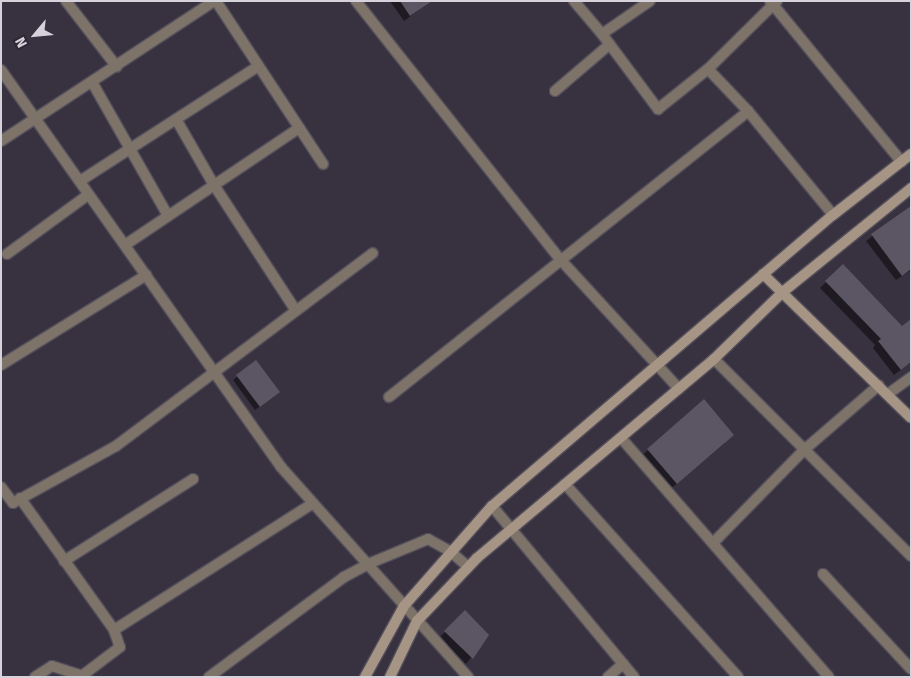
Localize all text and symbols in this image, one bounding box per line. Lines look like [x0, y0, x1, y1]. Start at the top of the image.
north arrow [10, 10, 60, 60]
text: N [12, 34, 31, 50]

